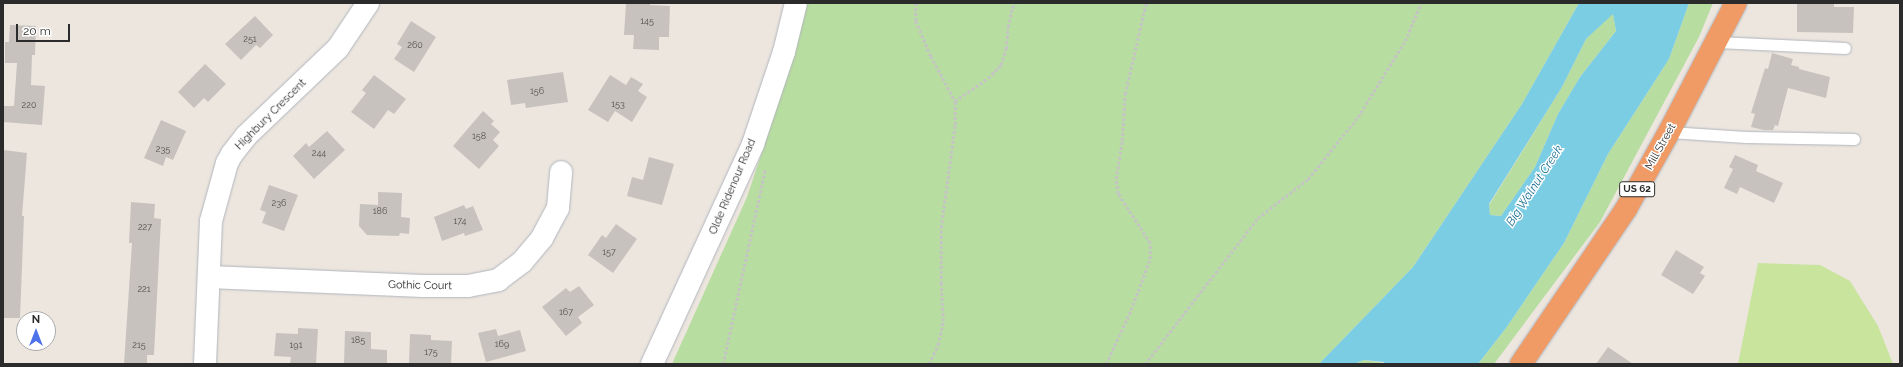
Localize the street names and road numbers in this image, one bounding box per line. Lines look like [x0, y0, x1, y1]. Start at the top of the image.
street label: Highbury Crescent [233, 77, 309, 153]
street label: Mill Street [1643, 121, 1679, 173]
street label: Olde Ridenour Road [707, 137, 759, 237]
road number: US 62 [1619, 181, 1655, 197]
street label: Gothic Court [388, 279, 452, 293]

